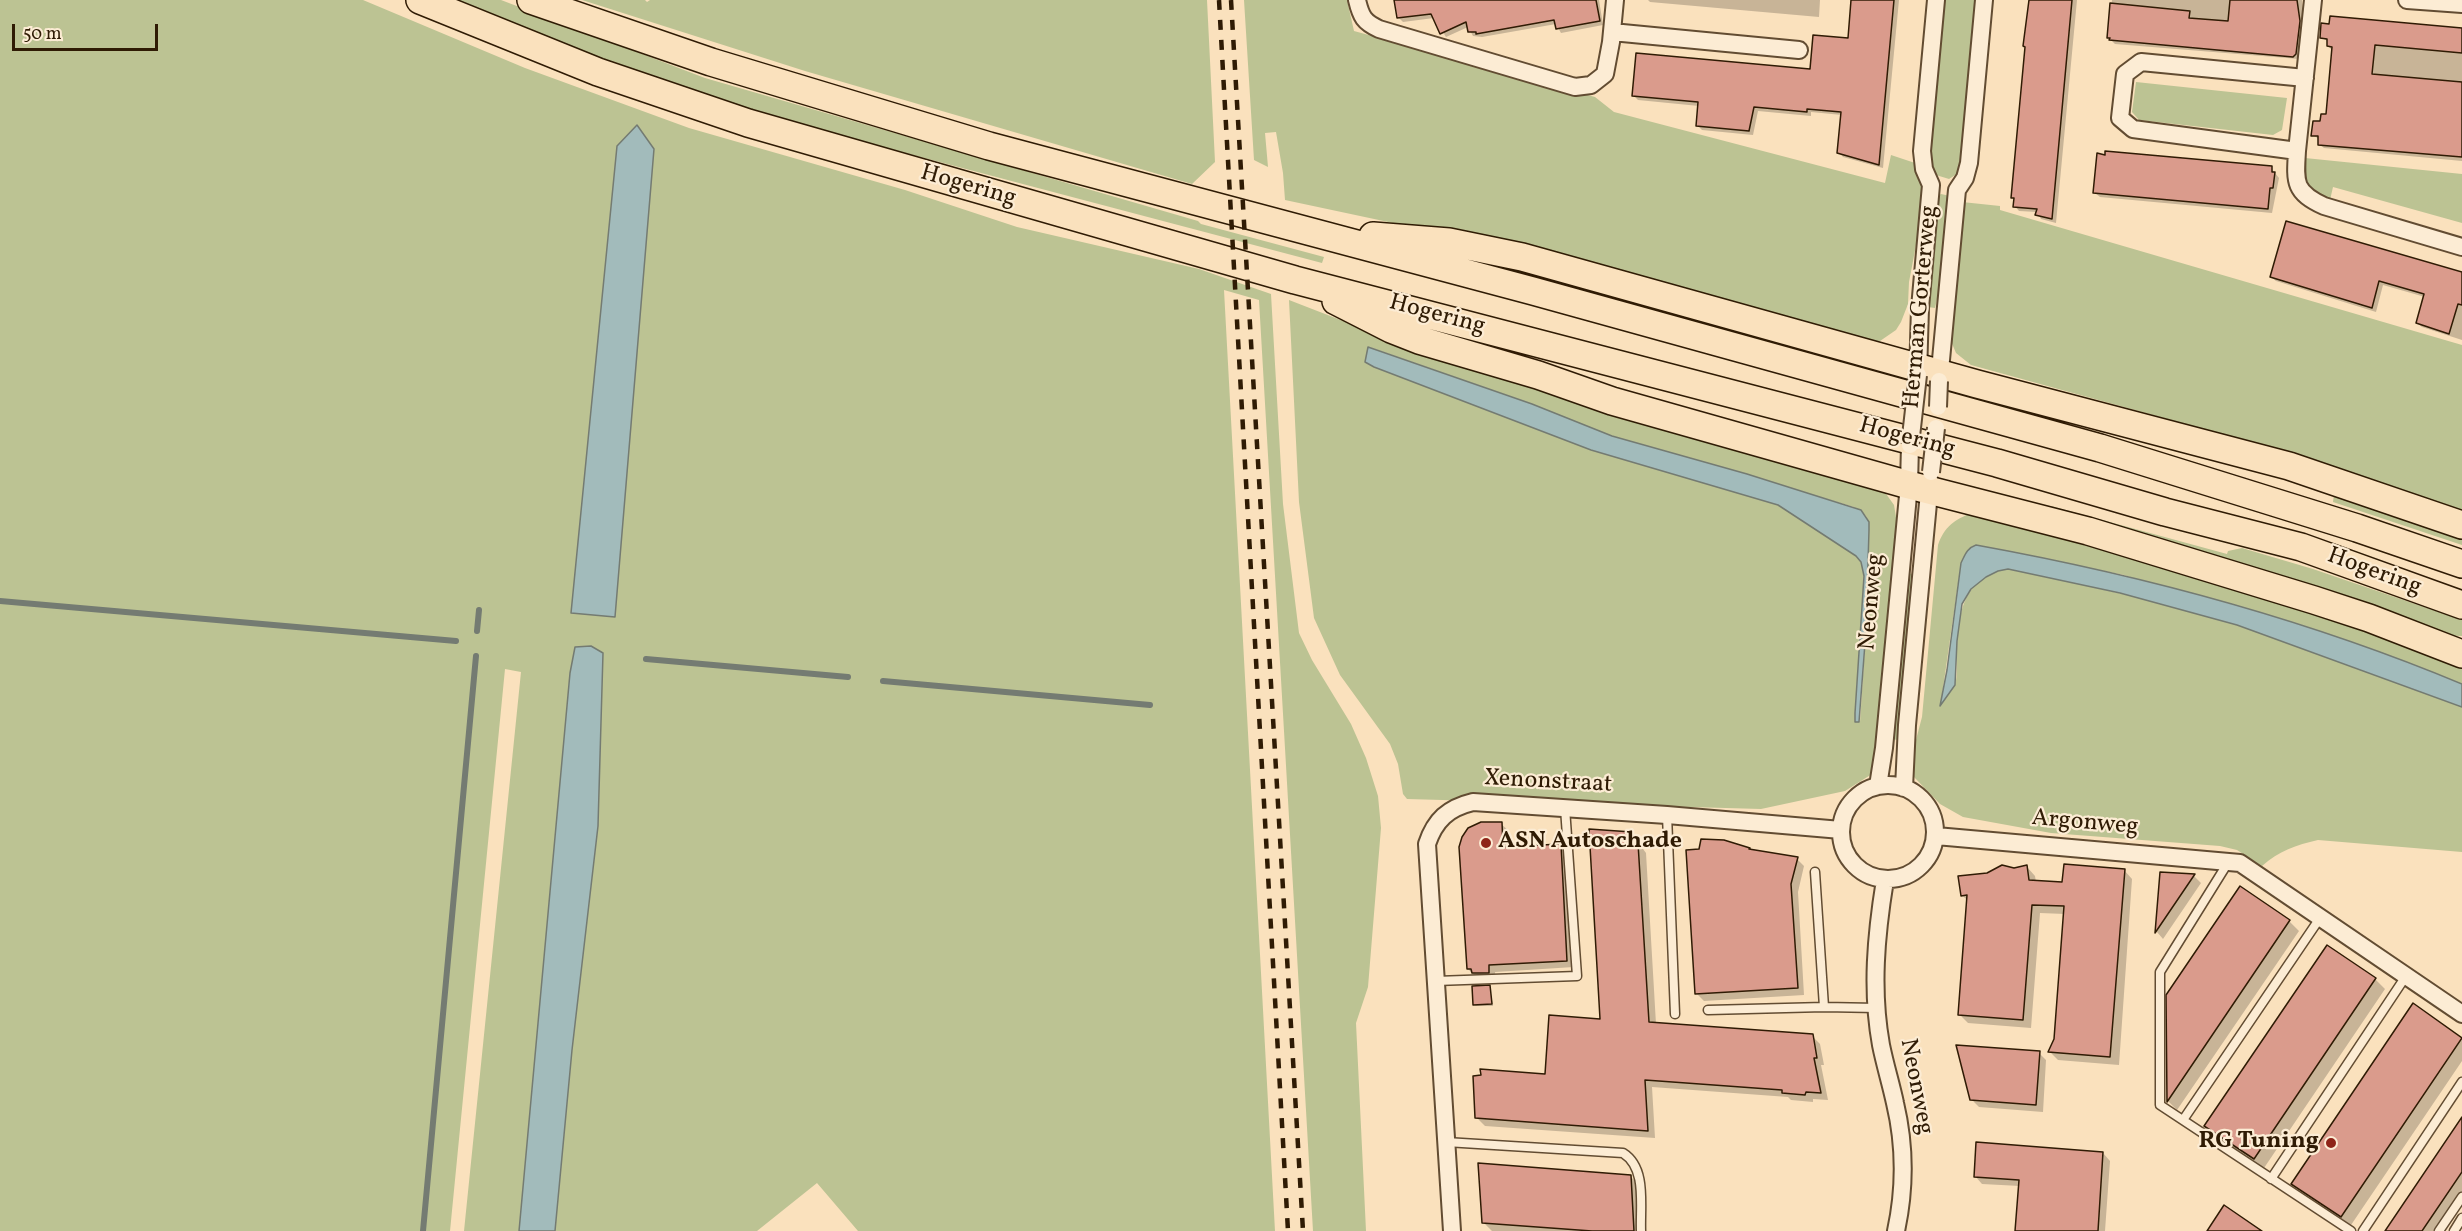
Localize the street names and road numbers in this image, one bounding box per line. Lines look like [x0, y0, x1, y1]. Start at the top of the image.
street label: Hogering [917, 160, 1019, 214]
street label: Herman Gorterweg [1899, 204, 1945, 410]
street label: Hogering [1386, 289, 1488, 343]
street label: Hogering [1856, 412, 1958, 466]
street label: Hogering [2323, 543, 2425, 603]
street label: Neonweg [1854, 552, 1892, 652]
street label: Xenonstraat [1483, 765, 1613, 801]
street label: Argonweg [2030, 805, 2140, 843]
street label: Neonweg [1892, 1036, 1938, 1138]

